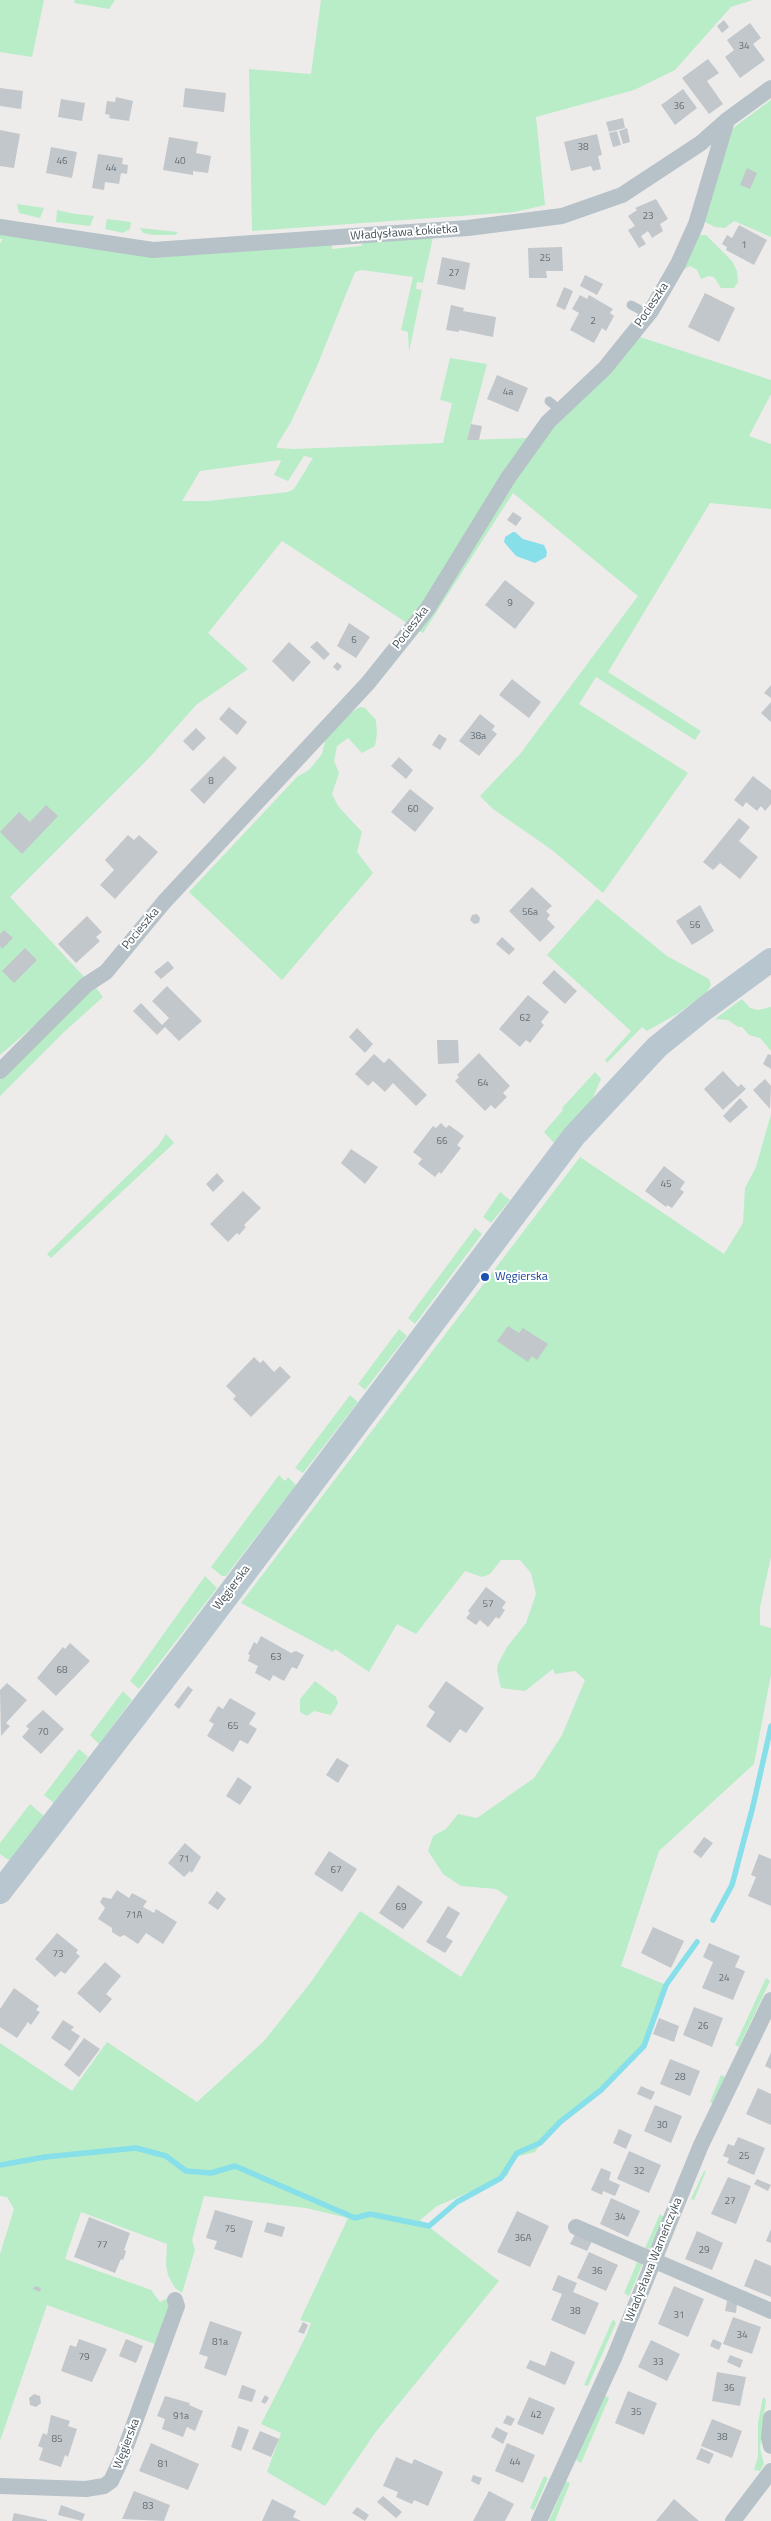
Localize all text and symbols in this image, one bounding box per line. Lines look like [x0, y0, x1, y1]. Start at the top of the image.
house number: 34 [738, 41, 750, 53]
house number: 36 [673, 101, 685, 113]
house number: 38 [577, 142, 589, 154]
house number: 46 [56, 156, 68, 168]
house number: 40 [174, 156, 186, 168]
house number: 44 [105, 163, 117, 175]
house number: 23 [642, 211, 654, 223]
street label: Władysława Łokietka [350, 222, 458, 244]
house number: 1 [741, 240, 747, 252]
house number: 25 [539, 253, 551, 265]
house number: 27 [448, 268, 460, 280]
street label: Pocieszka [632, 280, 672, 330]
house number: 2 [590, 316, 596, 328]
house number: 4a [503, 387, 513, 399]
house number: 9 [507, 598, 513, 610]
street label: Pocieszka [390, 604, 432, 652]
house number: 6 [351, 635, 357, 647]
house number: 38a [470, 731, 486, 743]
house number: 8 [208, 776, 214, 788]
house number: 60 [407, 804, 419, 816]
street label: Pocieszka [119, 905, 163, 953]
house number: 56a [522, 907, 538, 919]
house number: 56 [689, 920, 701, 932]
house number: 62 [519, 1013, 531, 1025]
house number: 64 [477, 1078, 489, 1090]
house number: 66 [436, 1136, 448, 1148]
house number: 45 [660, 1179, 672, 1191]
place label: Węgierska [495, 1270, 548, 1284]
marker: Węgierska [479, 1271, 491, 1283]
street label: Węgierska [210, 1563, 254, 1613]
house number: 57 [482, 1599, 494, 1611]
house number: 63 [270, 1652, 282, 1664]
house number: 68 [56, 1665, 68, 1677]
house number: 65 [227, 1721, 239, 1733]
house number: 70 [37, 1727, 49, 1739]
house number: 71 [178, 1854, 190, 1866]
house number: 67 [330, 1865, 342, 1877]
house number: 69 [395, 1902, 407, 1914]
house number: 71A [125, 1910, 143, 1922]
house number: 73 [52, 1949, 64, 1961]
house number: 24 [718, 1973, 730, 1985]
house number: 26 [697, 2021, 709, 2033]
house number: 28 [674, 2072, 686, 2084]
house number: 30 [656, 2120, 668, 2132]
house number: 25 [738, 2151, 750, 2163]
house number: 32 [633, 2166, 645, 2178]
street label: Władysława Warneńczyka [622, 2196, 686, 2324]
house number: 27 [724, 2196, 736, 2208]
house number: 34 [614, 2212, 626, 2224]
house number: 75 [224, 2224, 236, 2236]
house number: 36A [514, 2233, 532, 2245]
house number: 77 [96, 2240, 108, 2252]
house number: 29 [698, 2245, 710, 2257]
house number: 36 [591, 2266, 603, 2278]
house number: 38 [569, 2306, 581, 2318]
house number: 31 [673, 2310, 685, 2322]
house number: 34 [736, 2330, 748, 2342]
house number: 81a [212, 2337, 228, 2349]
house number: 79 [78, 2352, 90, 2364]
house number: 33 [652, 2357, 664, 2369]
house number: 36 [723, 2383, 735, 2395]
house number: 35 [630, 2407, 642, 2419]
house number: 42 [530, 2410, 542, 2422]
house number: 91a [173, 2411, 189, 2423]
street label: Węgierska [111, 2417, 143, 2471]
house number: 38 [716, 2432, 728, 2444]
house number: 85 [51, 2434, 63, 2446]
house number: 44 [509, 2457, 521, 2469]
house number: 81 [157, 2459, 169, 2471]
house number: 83 [142, 2501, 154, 2513]

